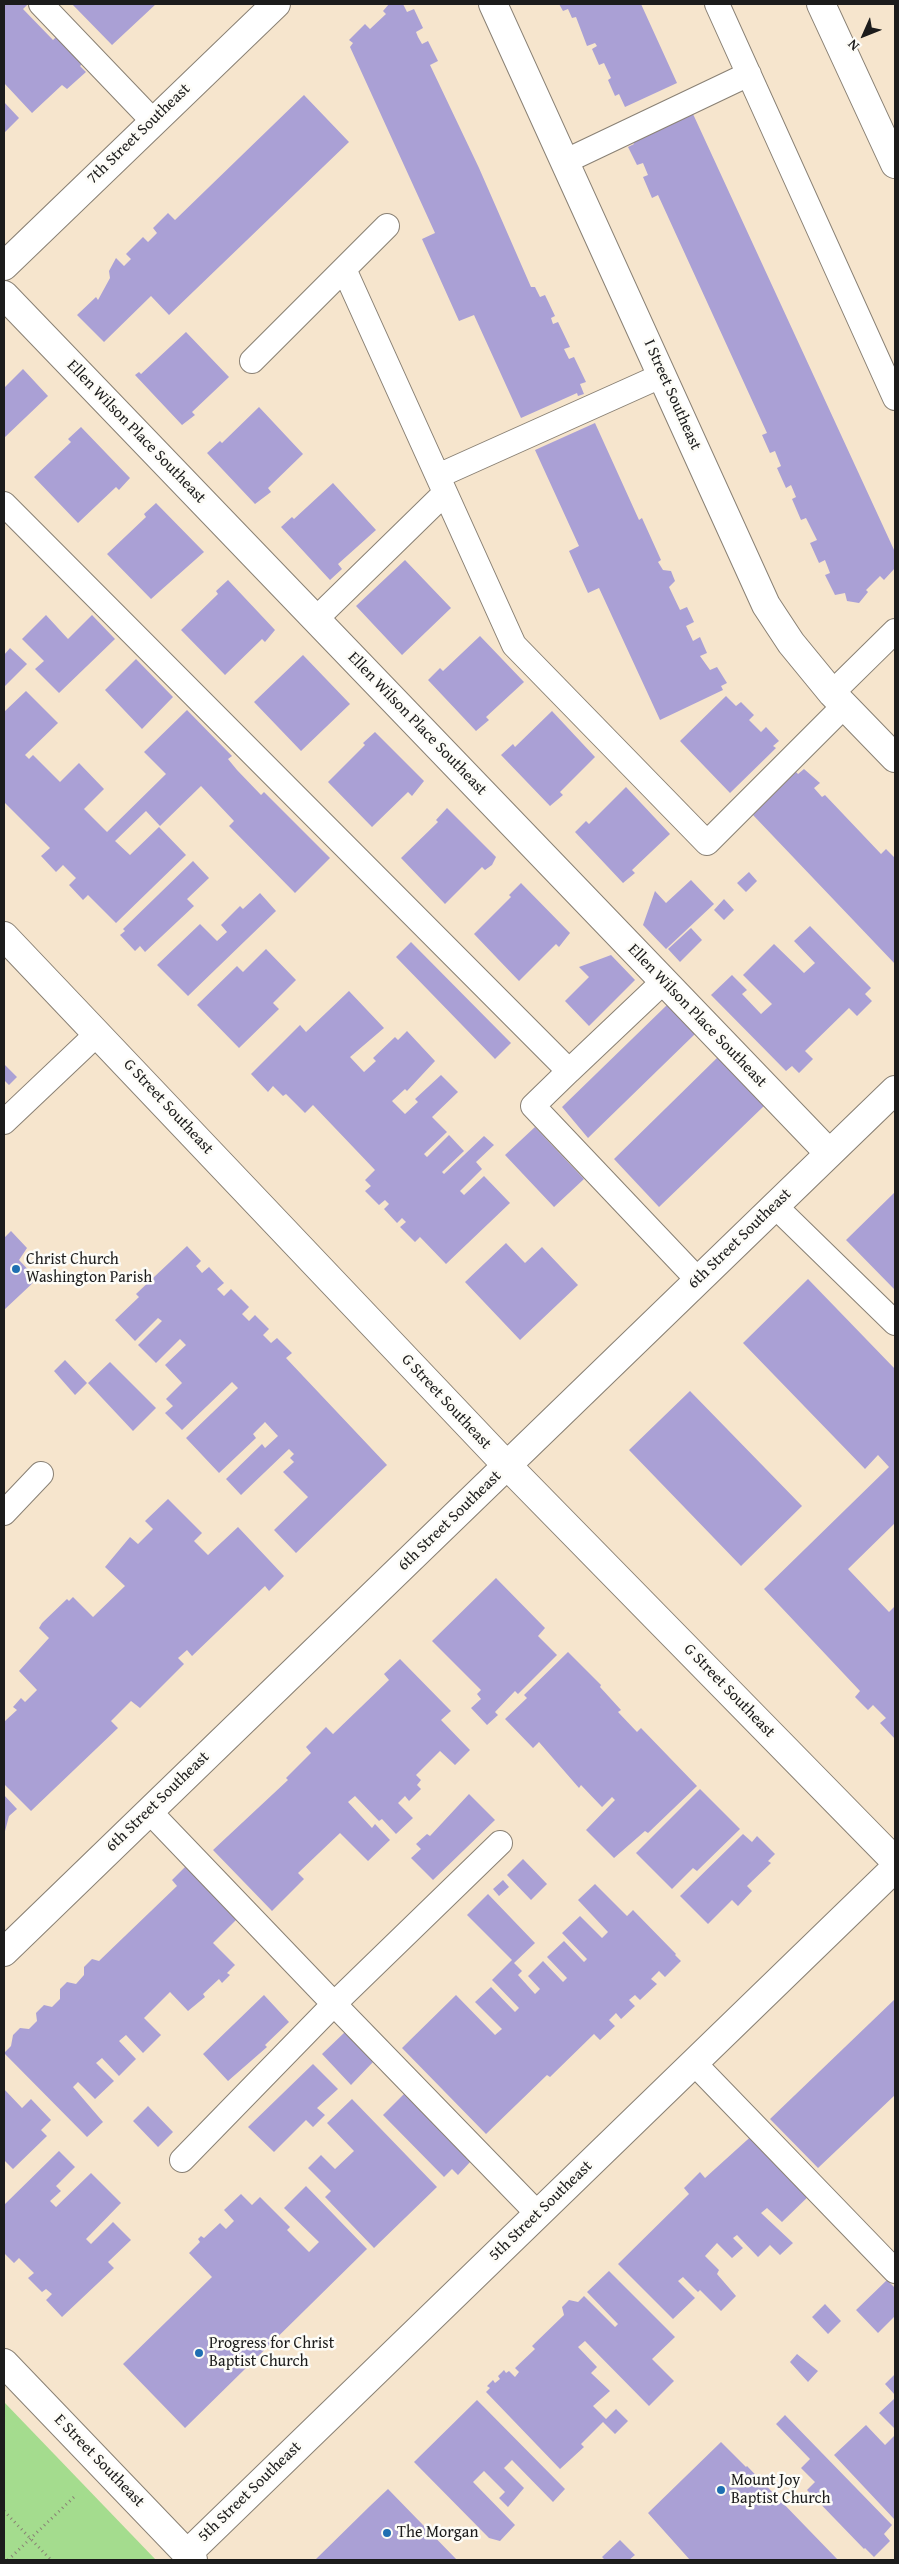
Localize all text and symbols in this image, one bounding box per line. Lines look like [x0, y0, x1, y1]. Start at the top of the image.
north arrow [839, 10, 889, 60]
text: N [843, 35, 864, 56]
street label: 7th Street Southeast [83, 80, 195, 188]
street label: I Street Southeast [639, 337, 705, 453]
street label: Ellen Wilson Place Southeast [62, 356, 210, 508]
street label: Ellen Wilson Place Southeast [343, 648, 491, 800]
street label: Ellen Wilson Place Southeast [623, 940, 771, 1092]
street label: G Street Southeast [119, 1055, 217, 1159]
street label: 6th Street Southeast [684, 1185, 796, 1293]
place label: Christ Church Washington Parish [26, 1250, 152, 1288]
marker: Christ Church Washington Parish [10, 1263, 22, 1275]
street label: G Street Southeast [397, 1350, 495, 1454]
street label: 6th Street Southeast [394, 1467, 506, 1575]
street label: G Street Southeast [679, 1640, 779, 1742]
street label: 6th Street Southeast [102, 1748, 214, 1856]
street label: 5th Street Southeast [485, 2157, 597, 2265]
place label: Progress for Christ Baptist Church [209, 2334, 334, 2372]
marker: Progress for Christ Baptist Church [193, 2347, 205, 2359]
street label: E Street Southeast [50, 2410, 148, 2512]
street label: 5th Street Southeast [194, 2438, 306, 2546]
place label: Mount Joy Baptist Church [731, 2471, 830, 2509]
marker: Mount Joy Baptist Church [715, 2484, 727, 2496]
place label: The Morgan [397, 2523, 478, 2543]
marker: The Morgan [381, 2527, 393, 2539]

